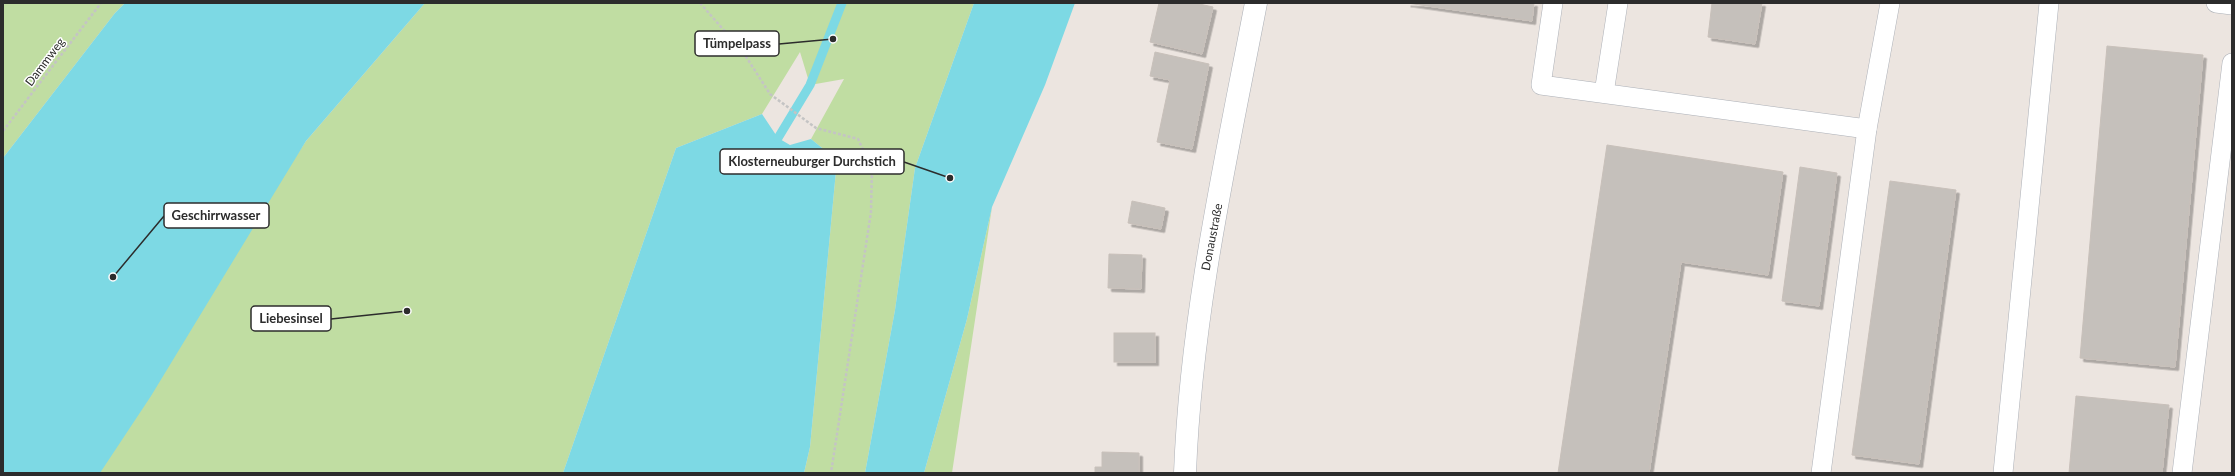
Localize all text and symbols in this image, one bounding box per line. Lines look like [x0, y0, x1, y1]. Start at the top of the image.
callout: Tümpelpass [695, 31, 779, 56]
street label: Dammweg [22, 35, 68, 89]
text: Tümpelpass [703, 35, 771, 51]
callout: Klosterneuburger Durchstich [720, 149, 904, 174]
text: Klosterneuburger Durchstich [728, 153, 896, 169]
street label: Donaustraße [1198, 202, 1225, 272]
callout: Geschirrwasser [164, 203, 269, 228]
text: Geschirrwasser [172, 207, 261, 223]
callout: Liebesinsel [251, 306, 331, 331]
text: Liebesinsel [259, 310, 323, 326]

